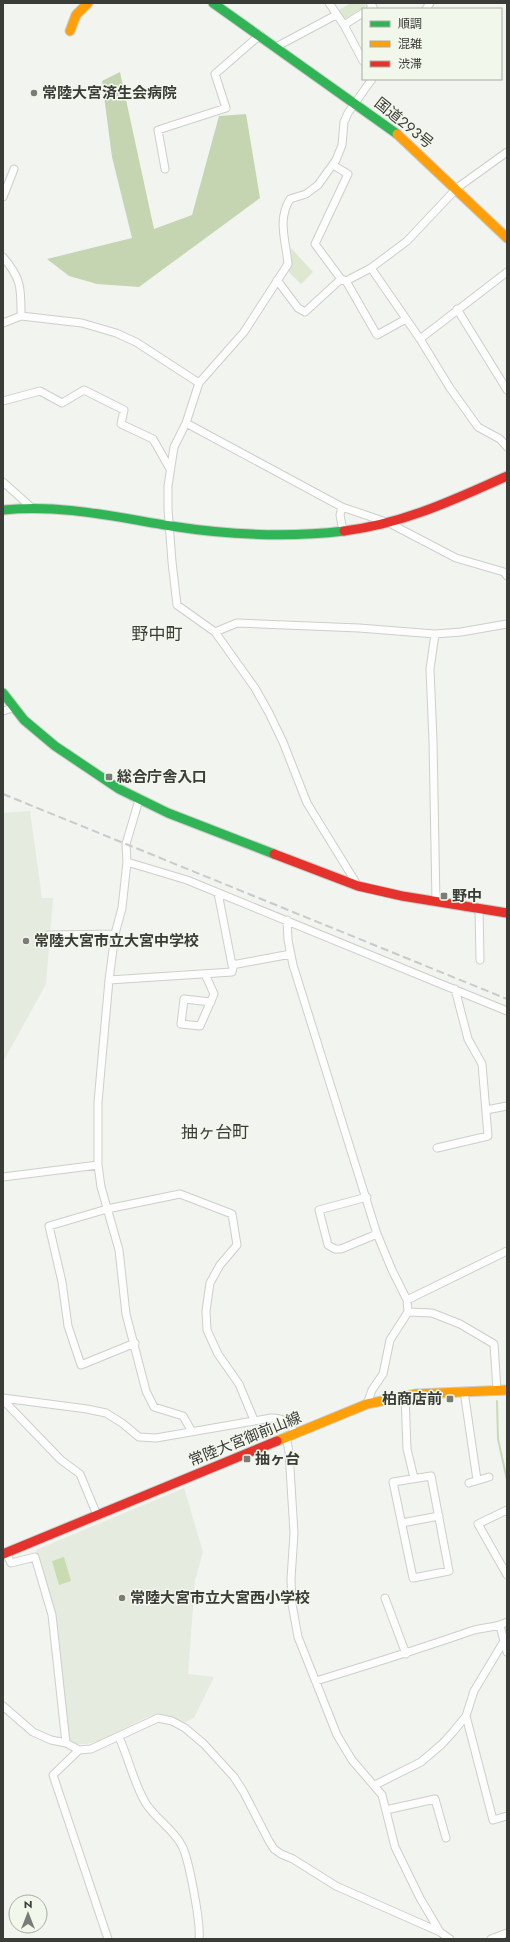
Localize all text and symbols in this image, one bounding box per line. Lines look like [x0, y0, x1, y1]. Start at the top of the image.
legend [362, 8, 502, 80]
text: 順調 [398, 15, 422, 33]
text: 混雑 [398, 35, 422, 53]
text: 渋滞 [398, 55, 422, 73]
place label: 常陸大宮済生会病院 [42, 82, 177, 104]
marker: 常陸大宮済生会病院 [29, 88, 39, 98]
street label: 国道293号 [370, 92, 438, 154]
district label: 野中町 [132, 622, 183, 646]
place label: 総合庁舎入口 [117, 766, 207, 788]
marker: 総合庁舎入口 [104, 772, 114, 782]
place label: 野中 [452, 885, 482, 907]
marker: 野中 [439, 891, 449, 901]
place label: 常陸大宮市立大宮中学校 [34, 930, 199, 952]
marker: 常陸大宮市立大宮中学校 [21, 936, 31, 946]
district label: 抽ヶ台町 [181, 1120, 249, 1144]
place label: 柏商店前 [382, 1388, 442, 1410]
marker: 柏商店前 [445, 1394, 455, 1404]
street label: 常陸大宮御前山線 [185, 1406, 305, 1472]
place label: 抽ヶ台 [255, 1448, 300, 1470]
marker: 抽ヶ台 [242, 1454, 252, 1464]
place label: 常陸大宮市立大宮西小学校 [130, 1587, 310, 1609]
marker: 常陸大宮市立大宮西小学校 [117, 1593, 127, 1603]
north arrow [8, 1894, 48, 1934]
text: N [24, 1896, 32, 1912]

